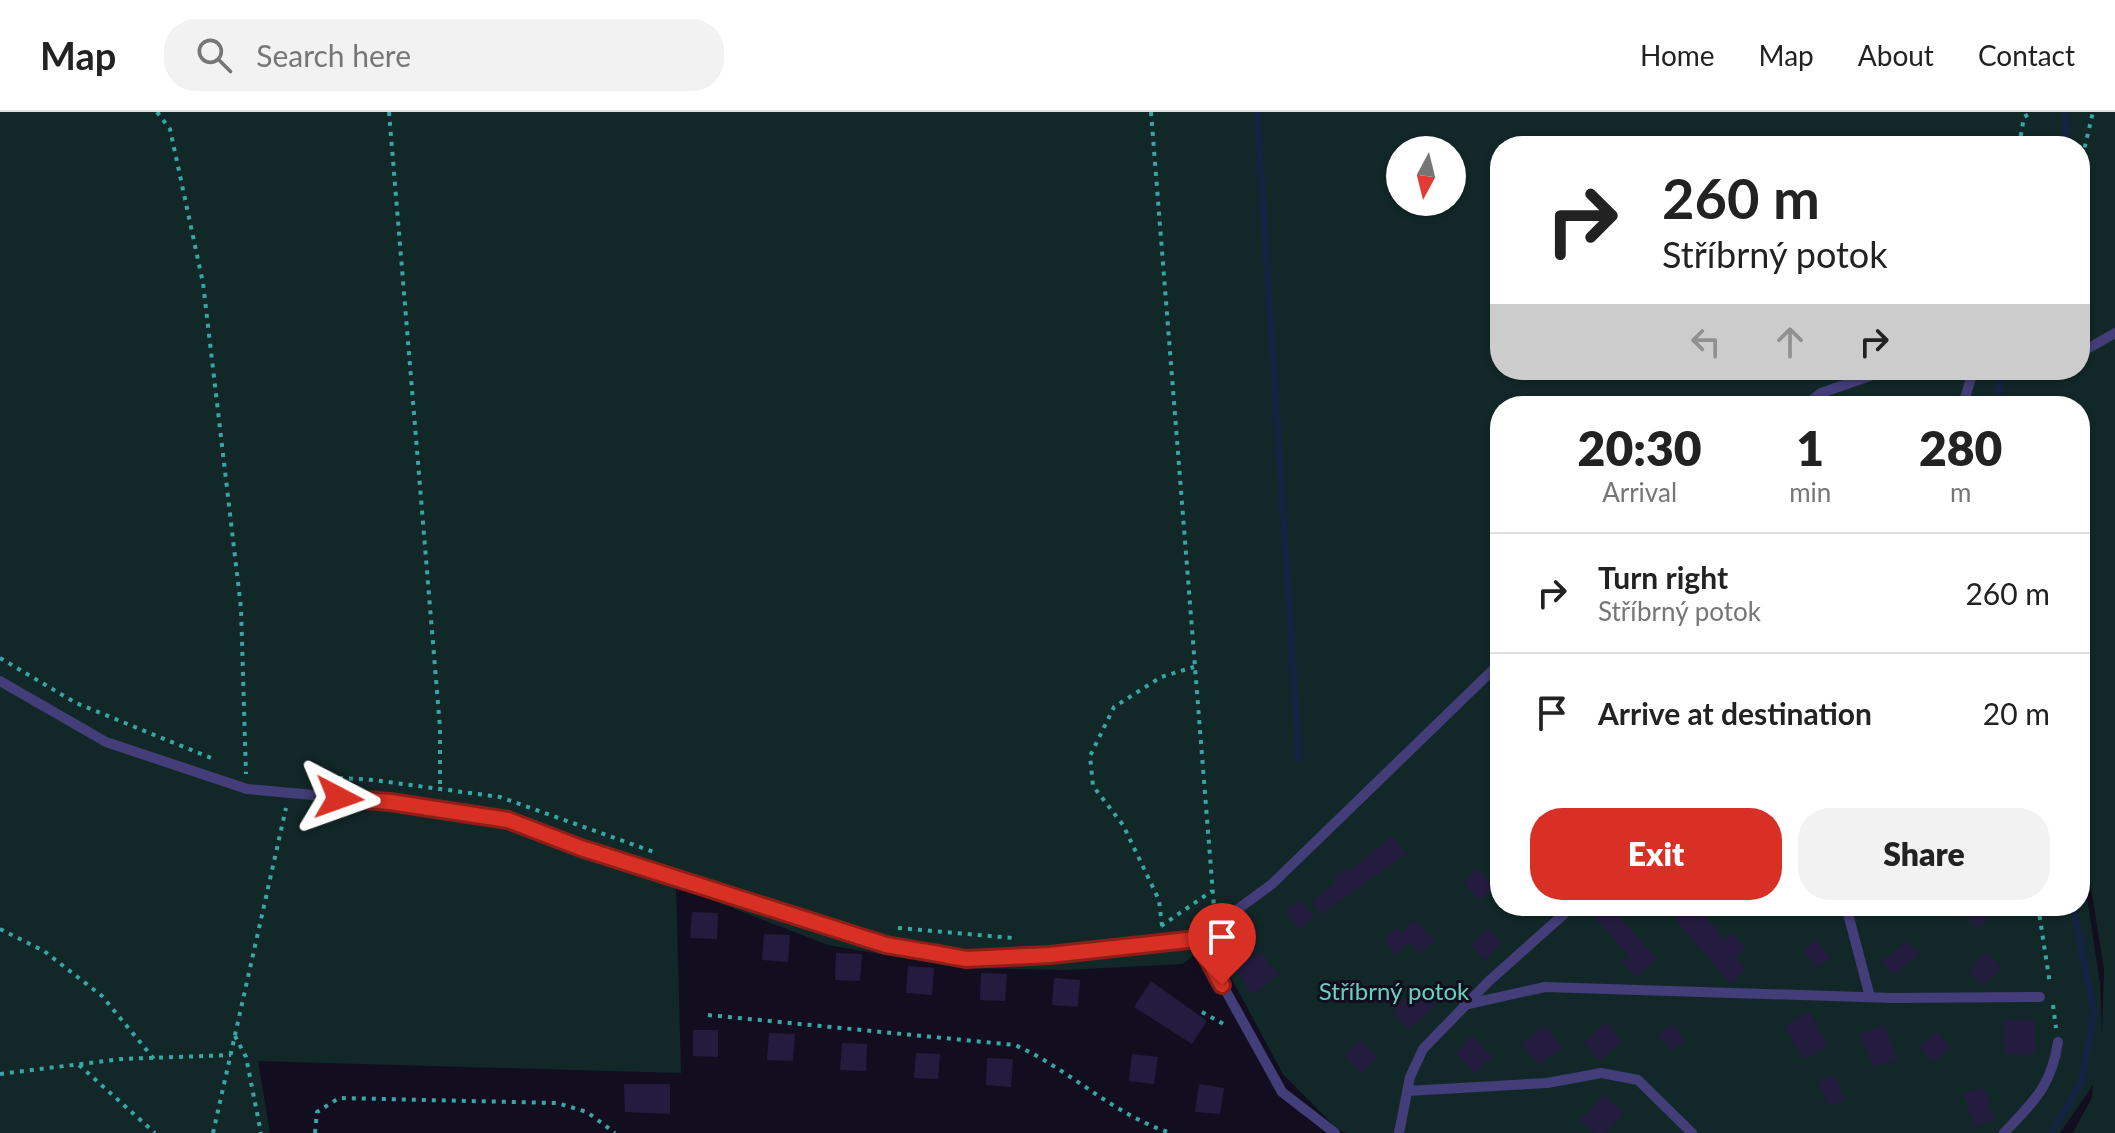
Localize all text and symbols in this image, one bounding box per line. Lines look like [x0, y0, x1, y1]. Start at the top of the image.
search box [164, 19, 724, 91]
text: Map [40, 32, 116, 78]
icon: search [192, 33, 236, 77]
text: Search here [256, 37, 411, 73]
text: Home [1640, 38, 1715, 72]
text: Map [1759, 38, 1814, 72]
text: About [1858, 38, 1934, 72]
text: Contact [1978, 38, 2075, 72]
north arrow [1386, 136, 1466, 216]
map controls [1386, 136, 1466, 216]
text: 260 m [1662, 164, 1820, 231]
icon: right [1530, 168, 1634, 272]
text: Stříbrný potok [1662, 232, 1888, 276]
icon: left [1684, 320, 1728, 364]
icon: ahead [1768, 320, 1812, 364]
icon: right [1852, 320, 1896, 364]
text: 20:30 [1578, 419, 1702, 476]
text: 1 [1796, 419, 1824, 476]
text: 280 [1919, 419, 2002, 476]
text: Arrival [1602, 476, 1677, 508]
text: min [1789, 476, 1831, 508]
text: m [1950, 476, 1971, 508]
text: Turn right [1598, 559, 1728, 595]
icon: right [1530, 571, 1574, 615]
text: 260 m [1965, 575, 2050, 611]
text: Stříbrný potok [1598, 595, 1761, 627]
icon: arrive [1530, 691, 1574, 735]
text: Arrive at destination [1598, 695, 1872, 731]
text: 20 m [1983, 695, 2050, 731]
position arrow [297, 756, 381, 840]
button: Exit [1530, 808, 1782, 900]
button: Share [1798, 808, 2050, 900]
pin [1188, 903, 1256, 985]
icon: arrive [1200, 915, 1244, 959]
park label: Stříbrný potok [1319, 976, 1470, 1005]

